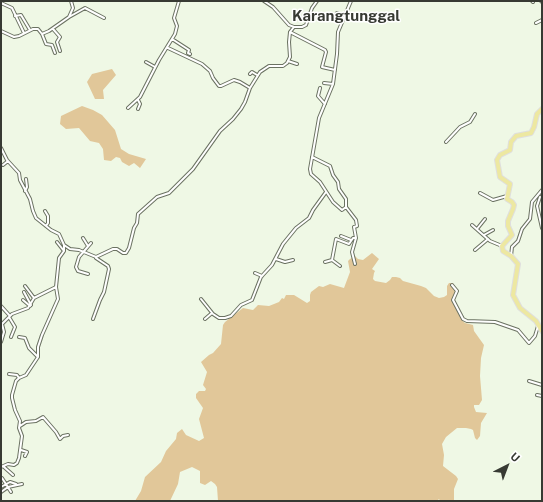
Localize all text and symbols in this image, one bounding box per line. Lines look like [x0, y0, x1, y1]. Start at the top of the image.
district label: Karangtunggal [292, 7, 400, 25]
north arrow [487, 446, 527, 486]
text: U [508, 450, 522, 464]

